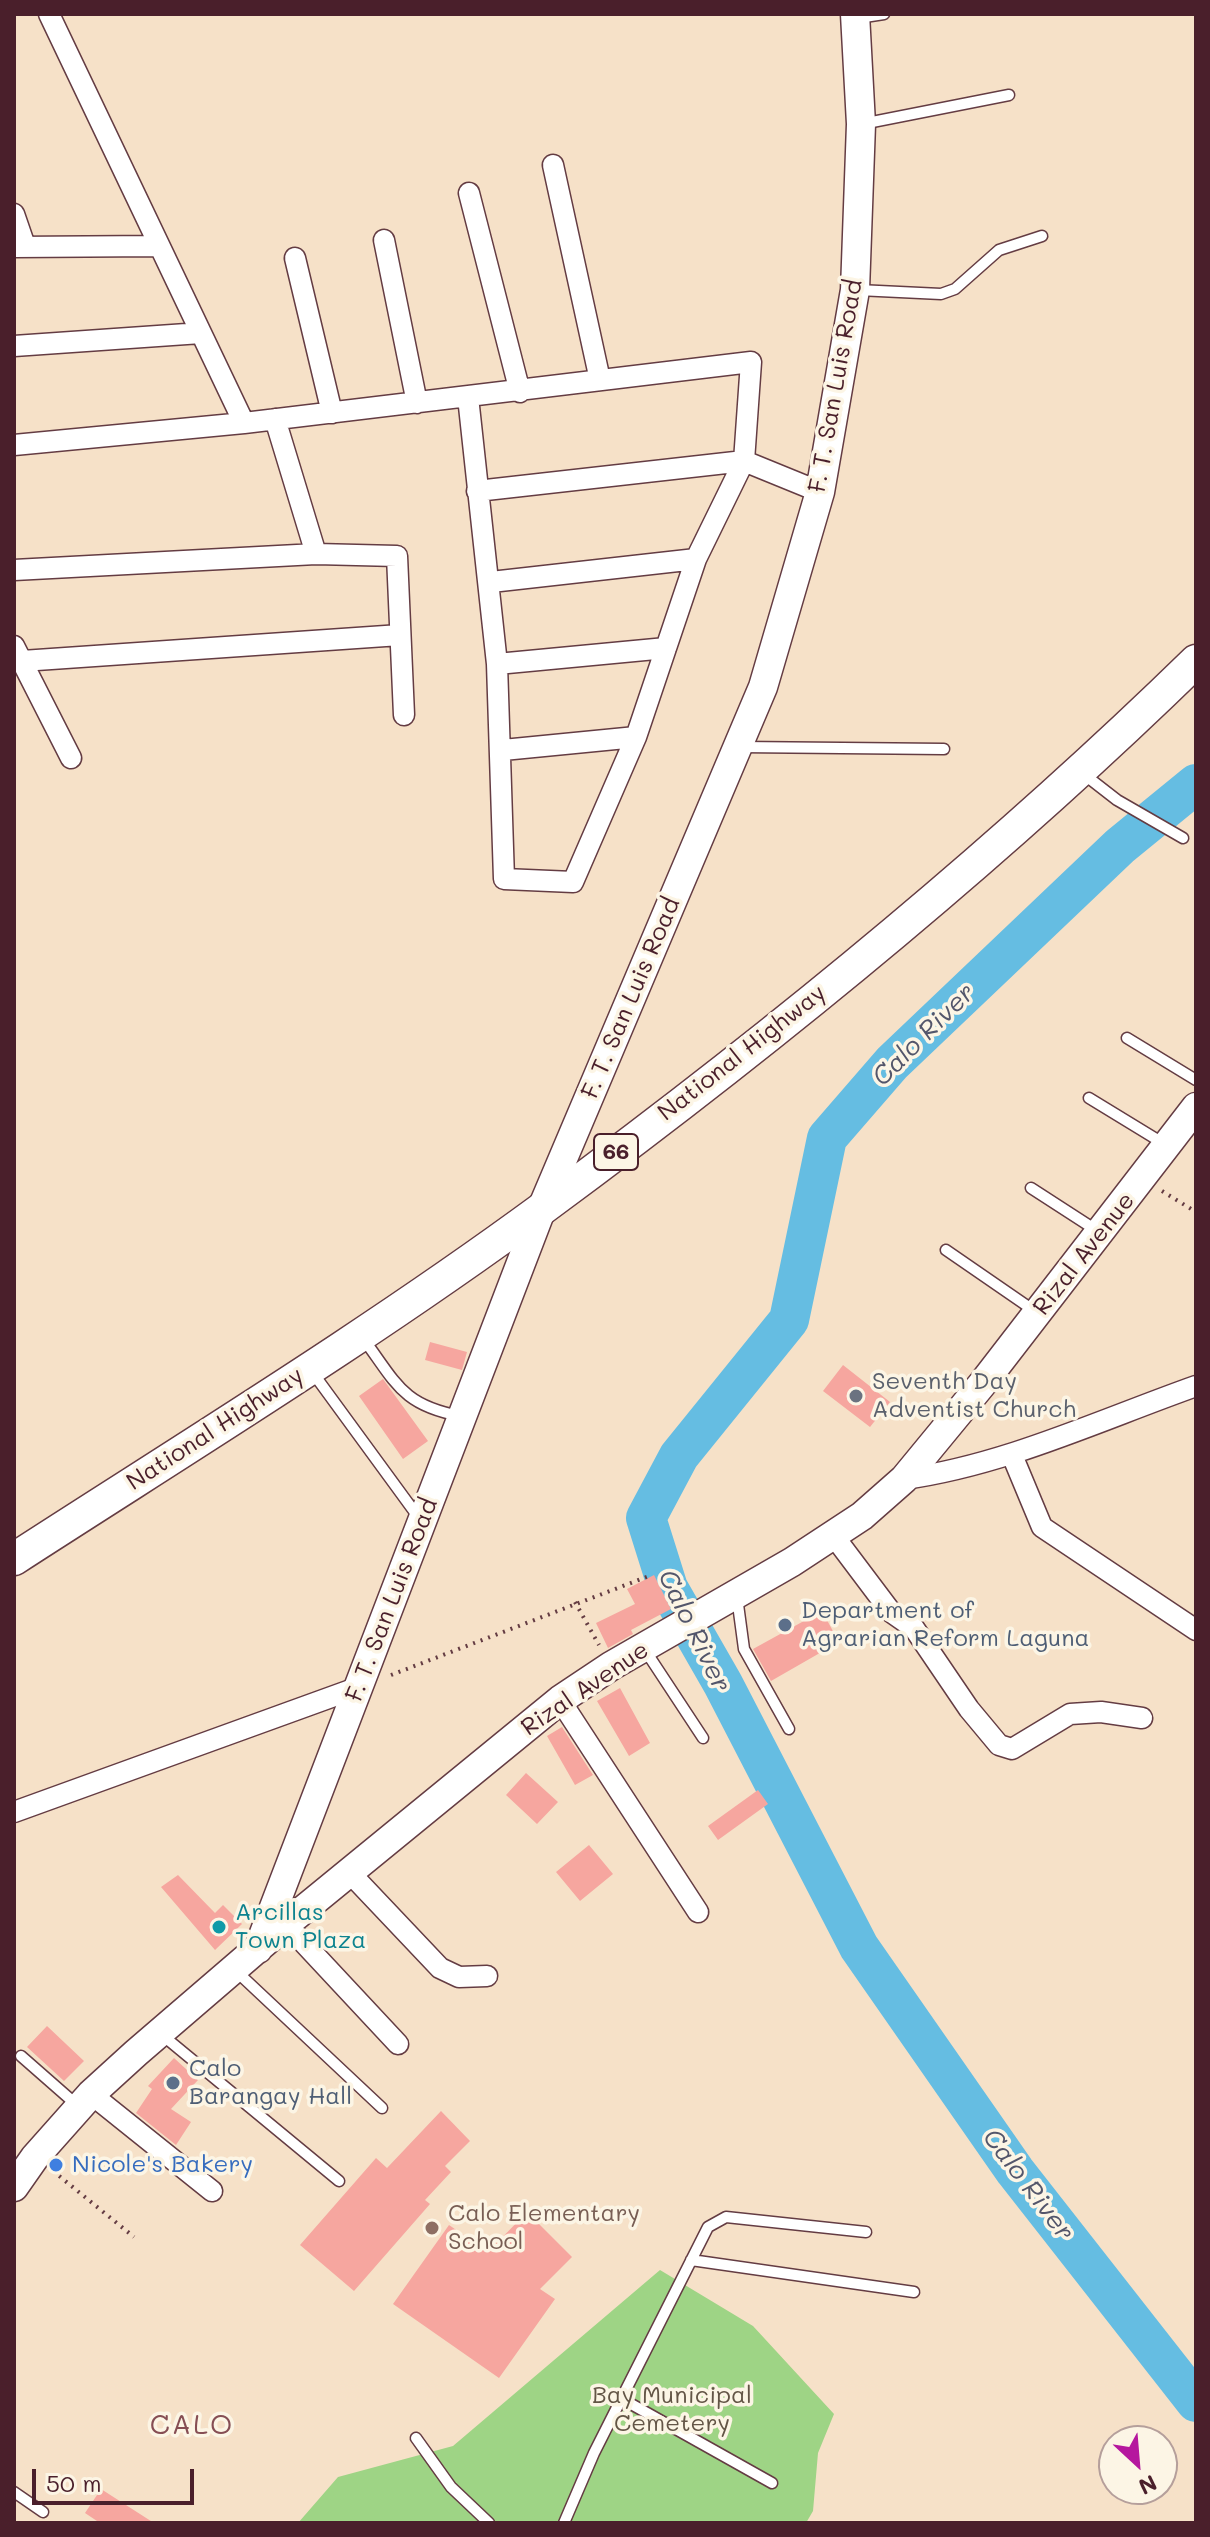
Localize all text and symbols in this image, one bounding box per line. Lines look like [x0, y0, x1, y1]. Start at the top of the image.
street label: F. T. San Luis Road [803, 277, 869, 495]
street label: F. T. San Luis Road [576, 893, 686, 1103]
water label: Calo River [866, 977, 982, 1093]
street label: National Highway [652, 979, 832, 1127]
road number: 66 [594, 1134, 638, 1170]
street label: Rizal Avenue [1027, 1187, 1141, 1321]
street label: National Highway [121, 1361, 309, 1497]
place label: Seventh Day Adventist Church [872, 1368, 1076, 1424]
marker: Seventh Day Adventist Church [847, 1387, 865, 1405]
street label: F. T. San Luis Road [340, 1494, 444, 1706]
water label: Calo River [651, 1565, 737, 1697]
place label: Department of Agrarian Reform Laguna [801, 1597, 1089, 1653]
marker: Department of Agrarian Reform Laguna [776, 1616, 794, 1634]
street label: Rizal Avenue [516, 1636, 654, 1742]
place label: Arcillas Town Plaza [235, 1899, 366, 1955]
marker: Arcillas Town Plaza [210, 1918, 228, 1936]
place label: Calo Barangay Hall [189, 2055, 352, 2111]
marker: Calo Barangay Hall [164, 2074, 182, 2092]
water label: Calo River [976, 2123, 1080, 2247]
place label: Nicole's Bakery [72, 2151, 253, 2179]
marker: Nicole's Bakery [47, 2156, 65, 2174]
place label: Calo Elementary School [448, 2200, 640, 2256]
marker: Calo Elementary School [423, 2219, 441, 2237]
park label: Bay Municipal Cemetery [592, 2382, 752, 2438]
district label: CALO [150, 2408, 234, 2442]
north arrow [1098, 2425, 1178, 2505]
scale bar [36, 2453, 198, 2503]
text: 50 m [46, 2467, 102, 2498]
text: N [1134, 2469, 1162, 2502]

